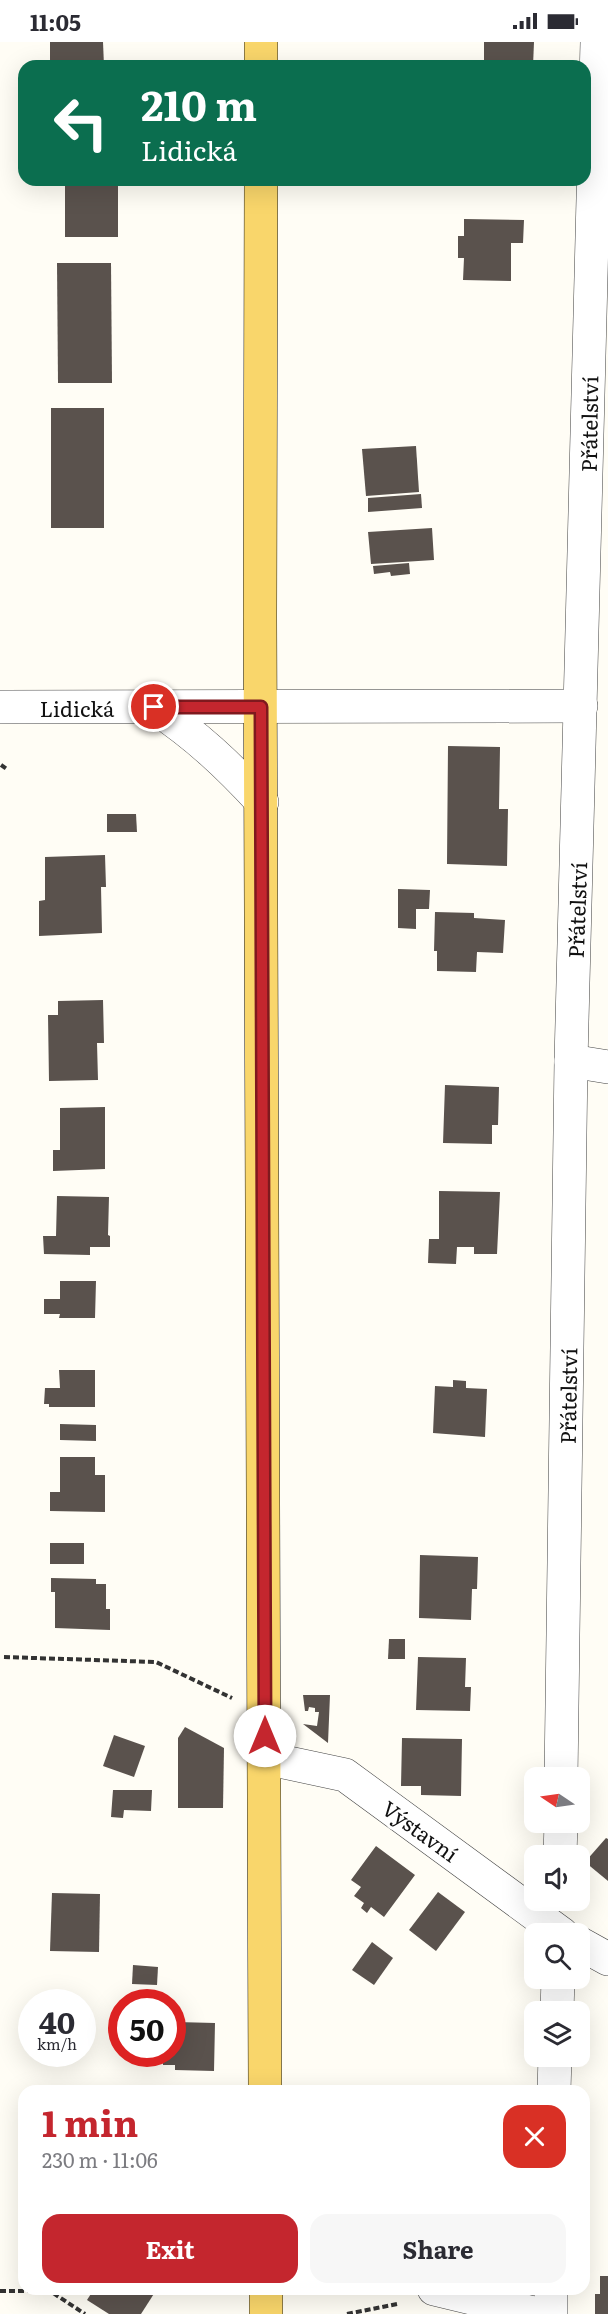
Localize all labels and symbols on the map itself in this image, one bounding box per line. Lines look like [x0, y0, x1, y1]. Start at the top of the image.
street label: Přátelství [572, 376, 604, 472]
pin [128, 681, 179, 732]
street label: Lidická [40, 692, 115, 723]
street label: Přátelství [559, 861, 593, 959]
street label: Přátelství [551, 1348, 583, 1444]
position arrow [233, 1704, 297, 1768]
north arrow [524, 1767, 590, 1833]
street label: Výstavní [377, 1792, 465, 1868]
speed limit sign: 50 [108, 1989, 186, 2067]

